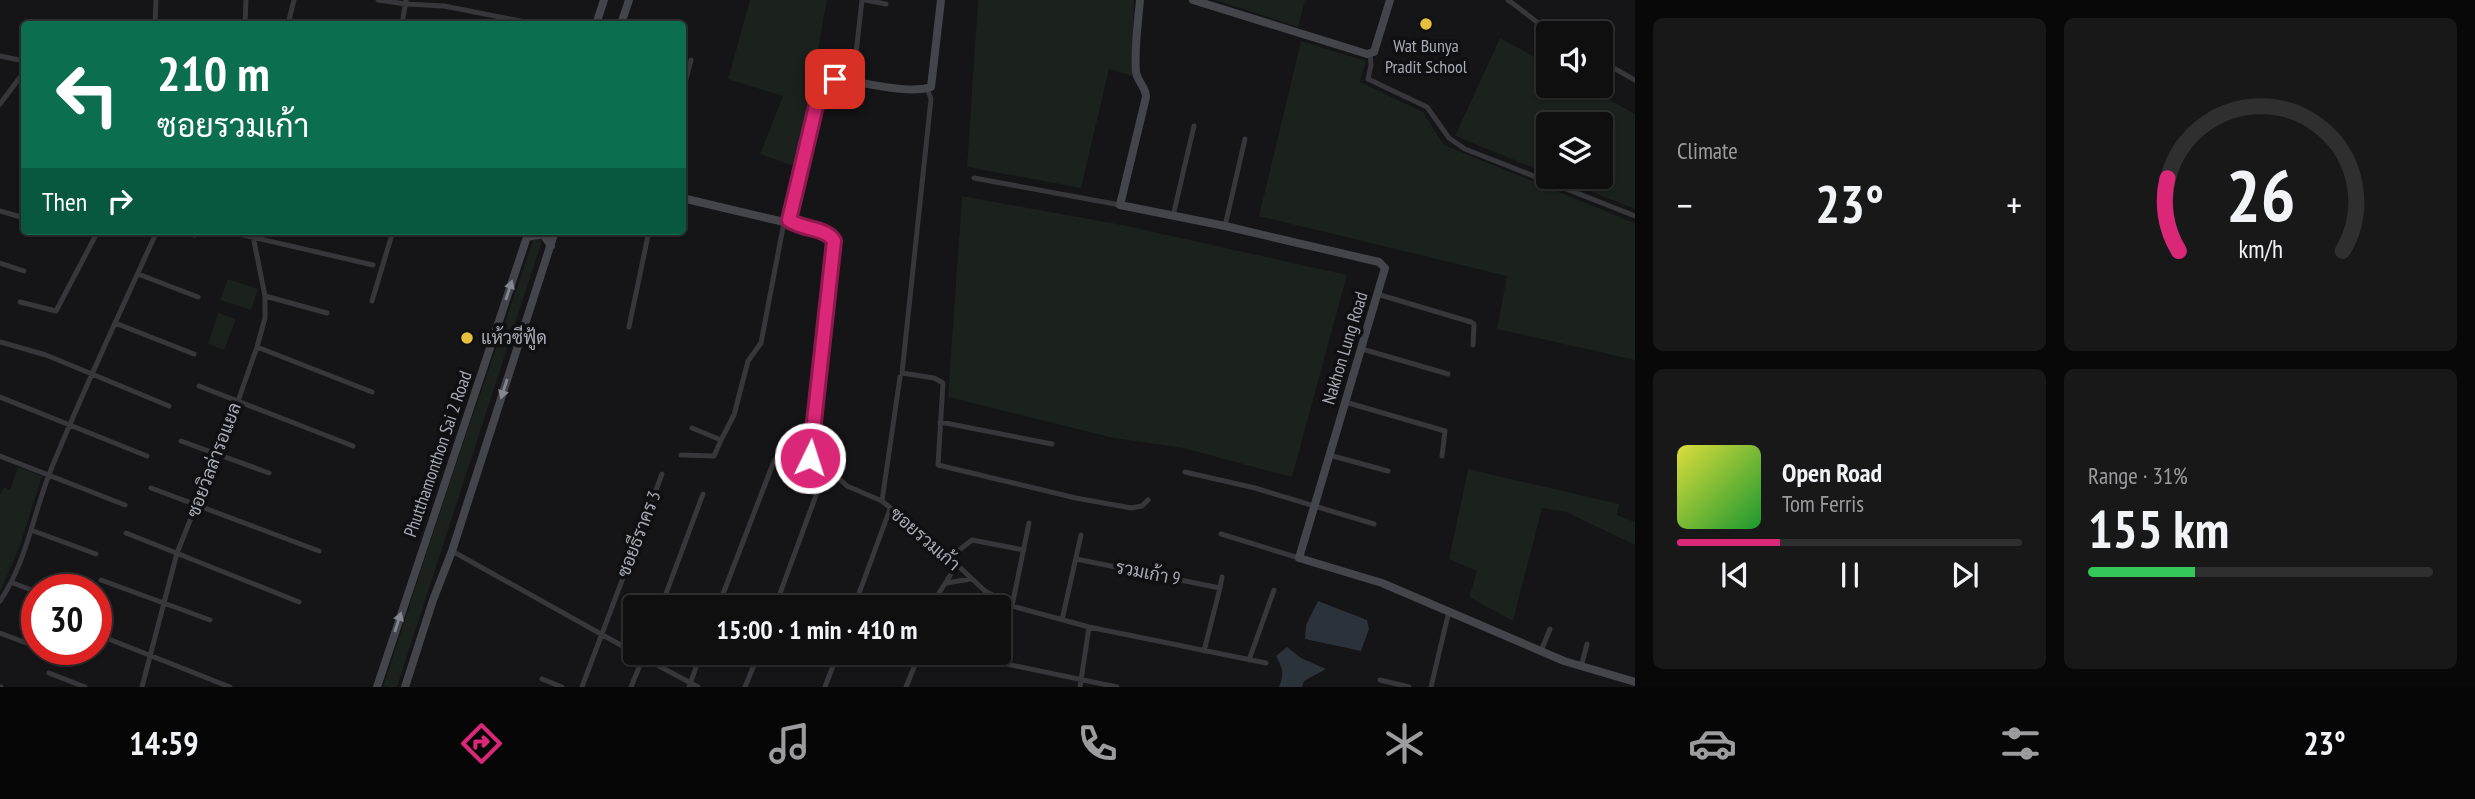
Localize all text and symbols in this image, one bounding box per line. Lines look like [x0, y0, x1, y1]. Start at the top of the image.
marker: Wat Bunya Pradit School [1418, 16, 1434, 32]
map controls [1536, 21, 1613, 189]
button: sound [1536, 21, 1613, 98]
place label: Wat Bunya Pradit School [1385, 34, 1468, 78]
text: 210 m [157, 41, 270, 105]
icon: left [42, 49, 133, 140]
pin [805, 49, 865, 109]
icon: arrive [816, 60, 854, 98]
text: ซอยรวมเก้า [157, 104, 309, 146]
button: layers [1536, 112, 1613, 189]
text: Climate [1677, 136, 1738, 165]
text: 26 [2226, 147, 2295, 241]
text: 23° [1815, 170, 1884, 237]
text: − [1677, 180, 1693, 229]
text: + [2006, 180, 2022, 229]
icon: right [101, 182, 139, 220]
text: Then [42, 185, 87, 218]
text: km/h [2238, 232, 2283, 264]
one-way arrow [505, 280, 515, 301]
street label: Nakhon Lung Road [1316, 289, 1373, 407]
place label: แห้วซีฟู้ด [481, 325, 547, 351]
marker: แห้วซีฟู้ด [459, 330, 475, 346]
street label: Phutthamonthon Sai 2 Road [398, 368, 477, 540]
one-way arrow [499, 379, 509, 400]
street label: ซอยวิลล่ารอแยล [181, 399, 246, 521]
position arrow [773, 421, 847, 495]
text: Open Road [1782, 456, 1882, 489]
text: Range · 31% [2088, 461, 2188, 490]
street label: ซอยธีราคร 3 [611, 487, 666, 580]
text: Tom Ferris [1782, 489, 1864, 518]
text: 155 km [2088, 495, 2229, 562]
street label: ซอยรวมเก้า [885, 502, 965, 575]
street label: รวมเก้า 9 [1114, 555, 1182, 590]
icon: previous [1716, 556, 1754, 594]
icon: pause [1831, 556, 1869, 594]
icon: next [1946, 556, 1984, 594]
speed limit sign: 30 [21, 574, 112, 665]
one-way arrow [393, 612, 404, 633]
text: 15:00 · 1 min · 410 m [717, 613, 917, 646]
icon: directions [457, 719, 506, 768]
icon: music [765, 719, 814, 768]
icon: phone [1073, 719, 1122, 768]
icon: climate [1380, 719, 1429, 768]
icon: car [1688, 719, 1737, 768]
icon: filters [1996, 719, 2045, 768]
text: 14:59 [129, 722, 199, 764]
text: 23° [2303, 722, 2346, 764]

